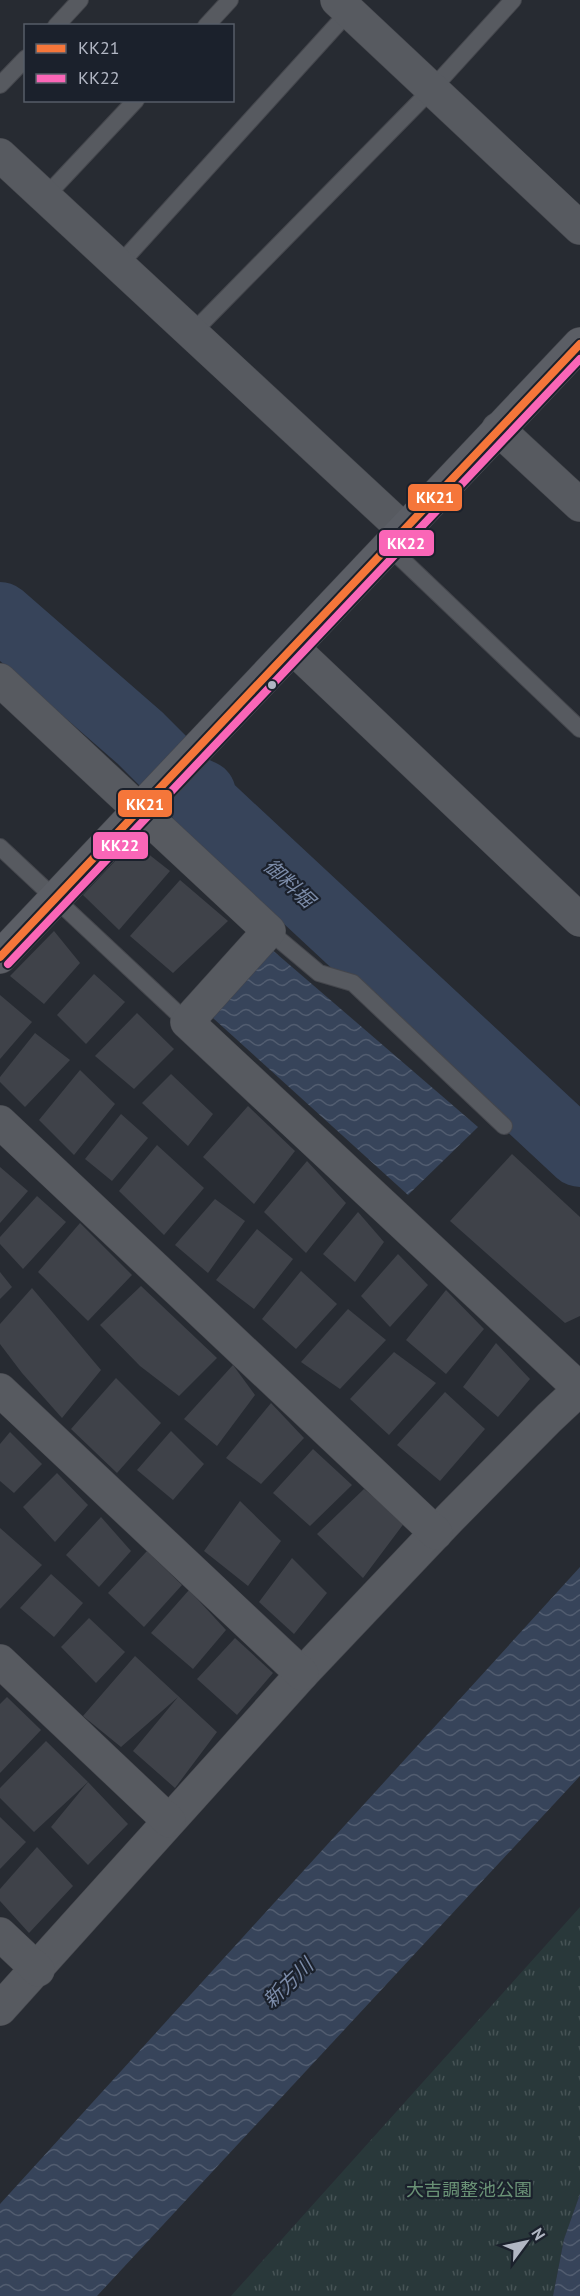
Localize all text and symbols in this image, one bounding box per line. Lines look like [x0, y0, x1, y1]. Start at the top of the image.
legend [24, 24, 234, 102]
text: KK21 [78, 36, 120, 59]
text: KK22 [78, 66, 120, 89]
line badge: KK21 [407, 483, 463, 512]
text: KK21 [416, 487, 454, 507]
line badge: KK22 [378, 529, 435, 557]
text: KK22 [387, 533, 425, 553]
unlabelled marker [266, 679, 278, 691]
line badge: KK21 [117, 789, 173, 818]
text: KK21 [126, 794, 164, 814]
line badge: KK22 [92, 831, 149, 860]
text: KK22 [101, 835, 139, 855]
water label: 御料堀 [258, 853, 322, 915]
water label: 新方川 [257, 1951, 320, 2013]
park label: 大吉調整池公園 [406, 2178, 532, 2201]
north arrow [496, 2212, 556, 2272]
text: N [527, 2224, 550, 2244]

